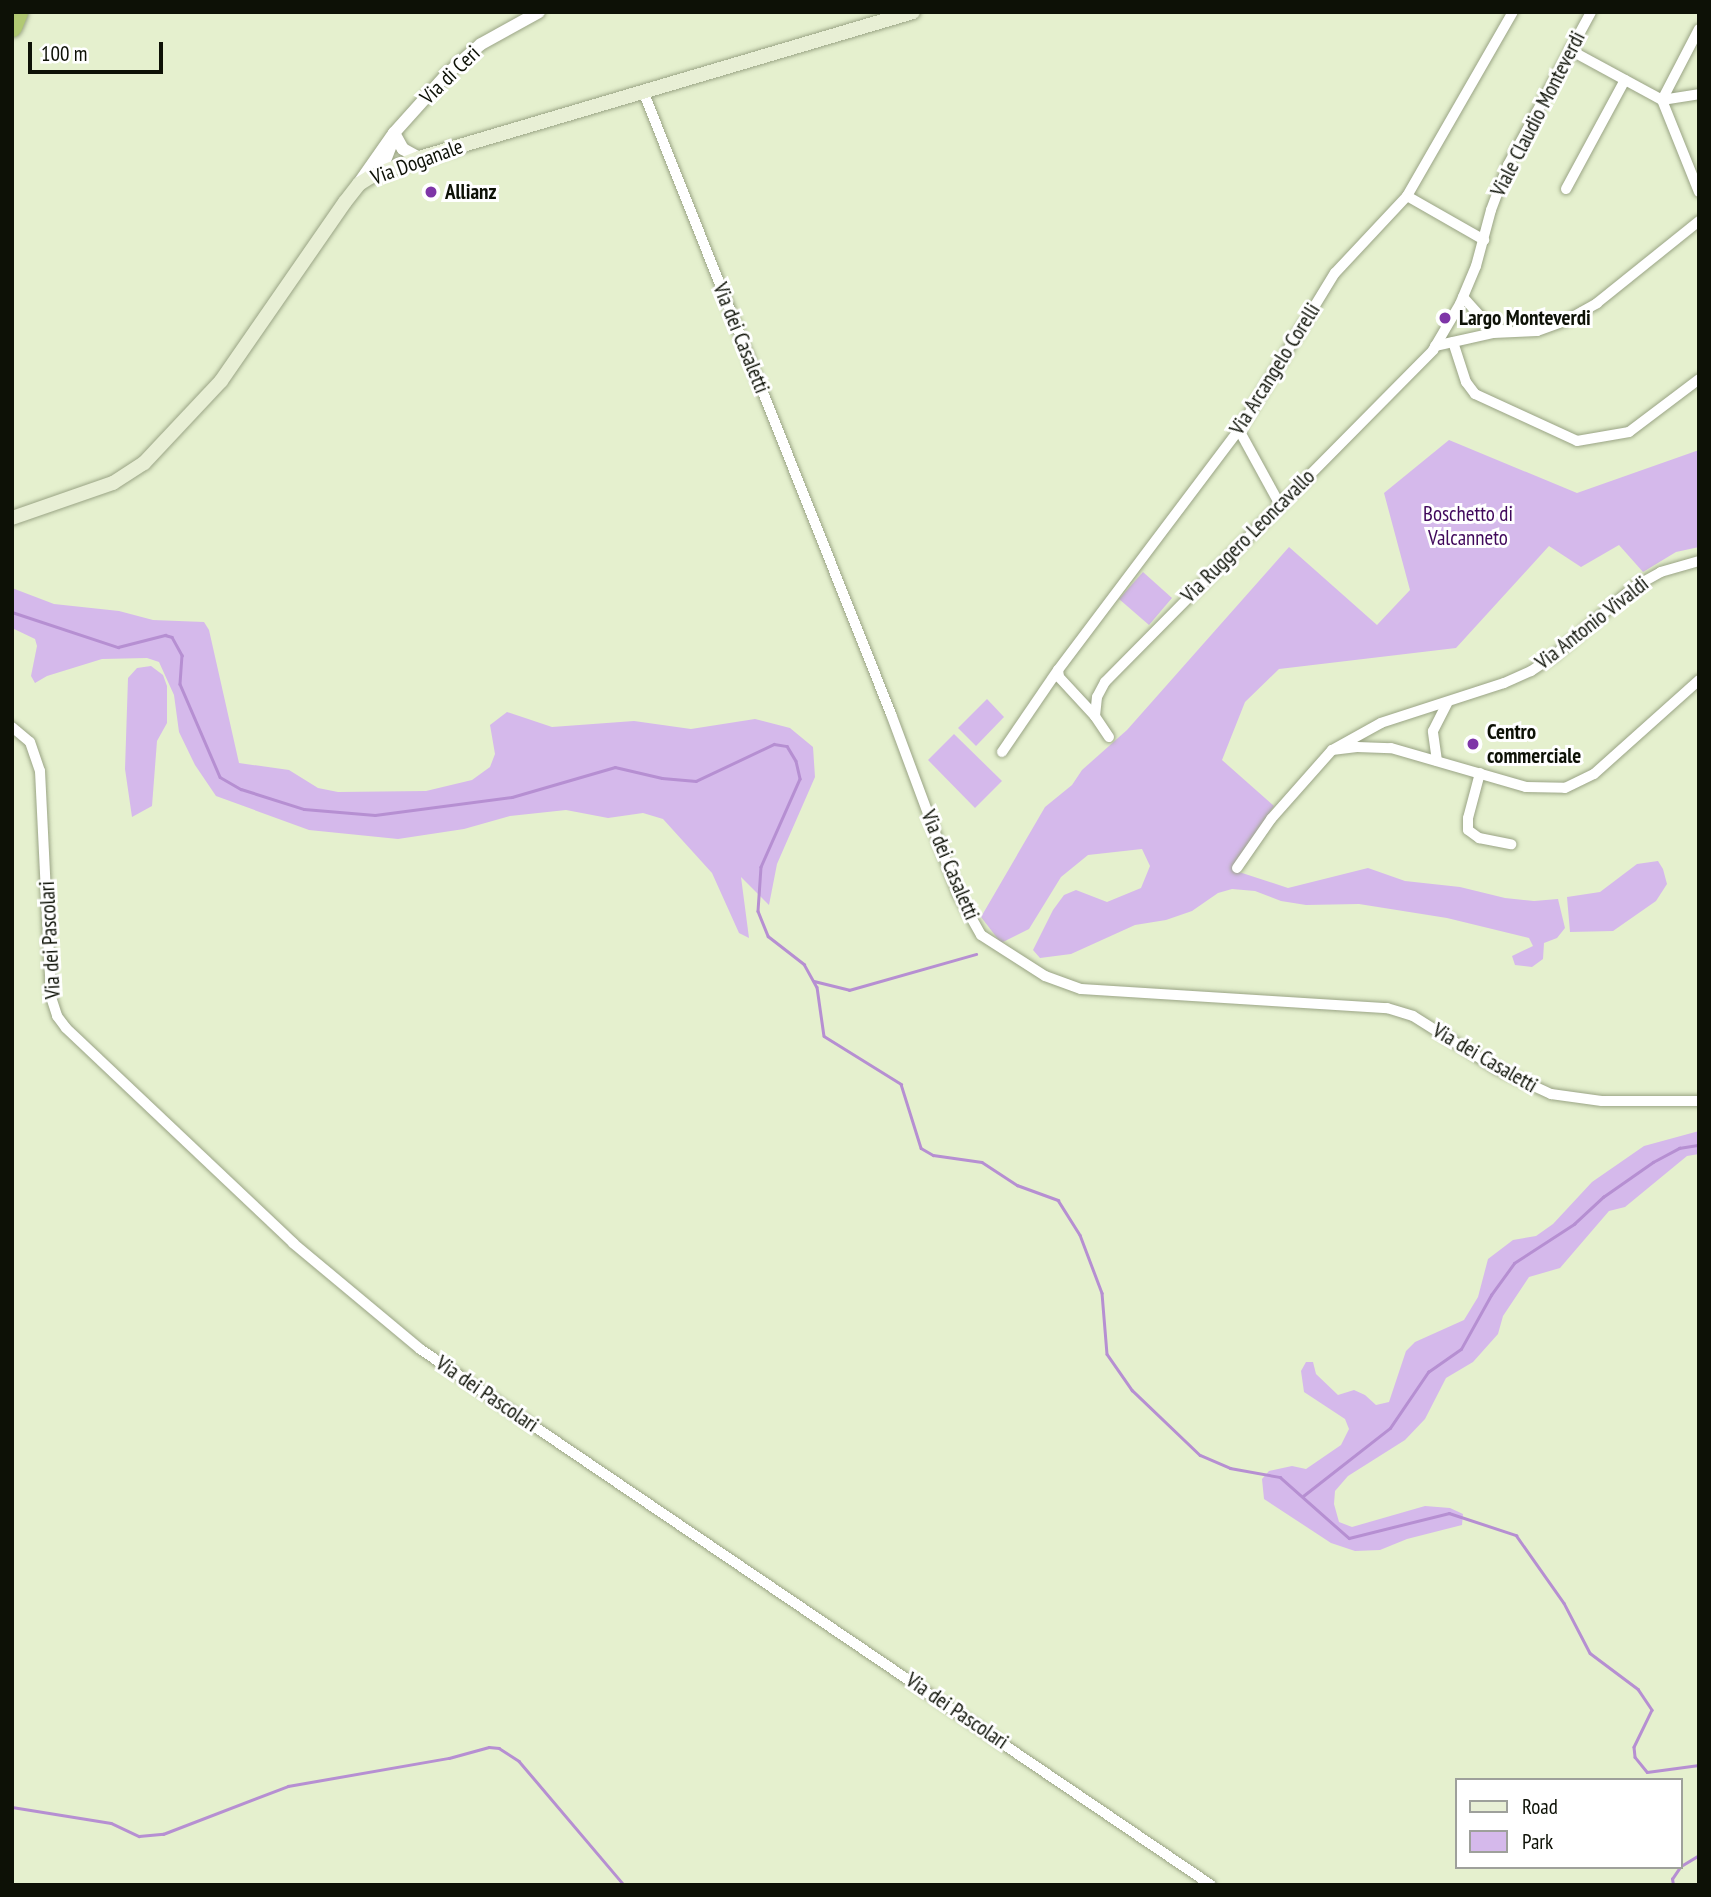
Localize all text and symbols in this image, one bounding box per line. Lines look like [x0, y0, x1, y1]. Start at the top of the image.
street label: Viale Claudio Monteverdi [1486, 27, 1590, 201]
scale bar [32, 28, 166, 72]
text: 100 m [41, 40, 87, 67]
street label: Via di Ceri [415, 40, 485, 110]
street label: Via Doganale [368, 134, 466, 190]
place label: Allianz [445, 179, 497, 205]
marker: Allianz [423, 184, 439, 200]
street label: Via dei Casaletti [707, 279, 775, 397]
street label: Via Arcangelo Corelli [1224, 298, 1326, 440]
place label: Largo Monteverdi [1459, 305, 1591, 331]
marker: Largo Monteverdi [1437, 310, 1453, 326]
street label: Via Ruggero Leoncavallo [1176, 464, 1320, 608]
park label: Boschetto di Valcanneto [1423, 501, 1513, 551]
street label: Via Antonio Vivaldi [1530, 571, 1654, 675]
place label: Centro commerciale [1487, 719, 1581, 769]
marker: Centro commerciale [1465, 736, 1481, 752]
street label: Via dei Casaletti [916, 806, 984, 924]
street label: Via dei Pascolari [34, 880, 66, 1000]
street label: Via dei Casaletti [1428, 1018, 1542, 1098]
street label: Via dei Pascolari [431, 1351, 543, 1437]
street label: Via dei Pascolari [901, 1668, 1013, 1754]
legend [1456, 1778, 1683, 1869]
text: Road [1522, 1793, 1558, 1820]
text: Park [1522, 1828, 1553, 1855]

